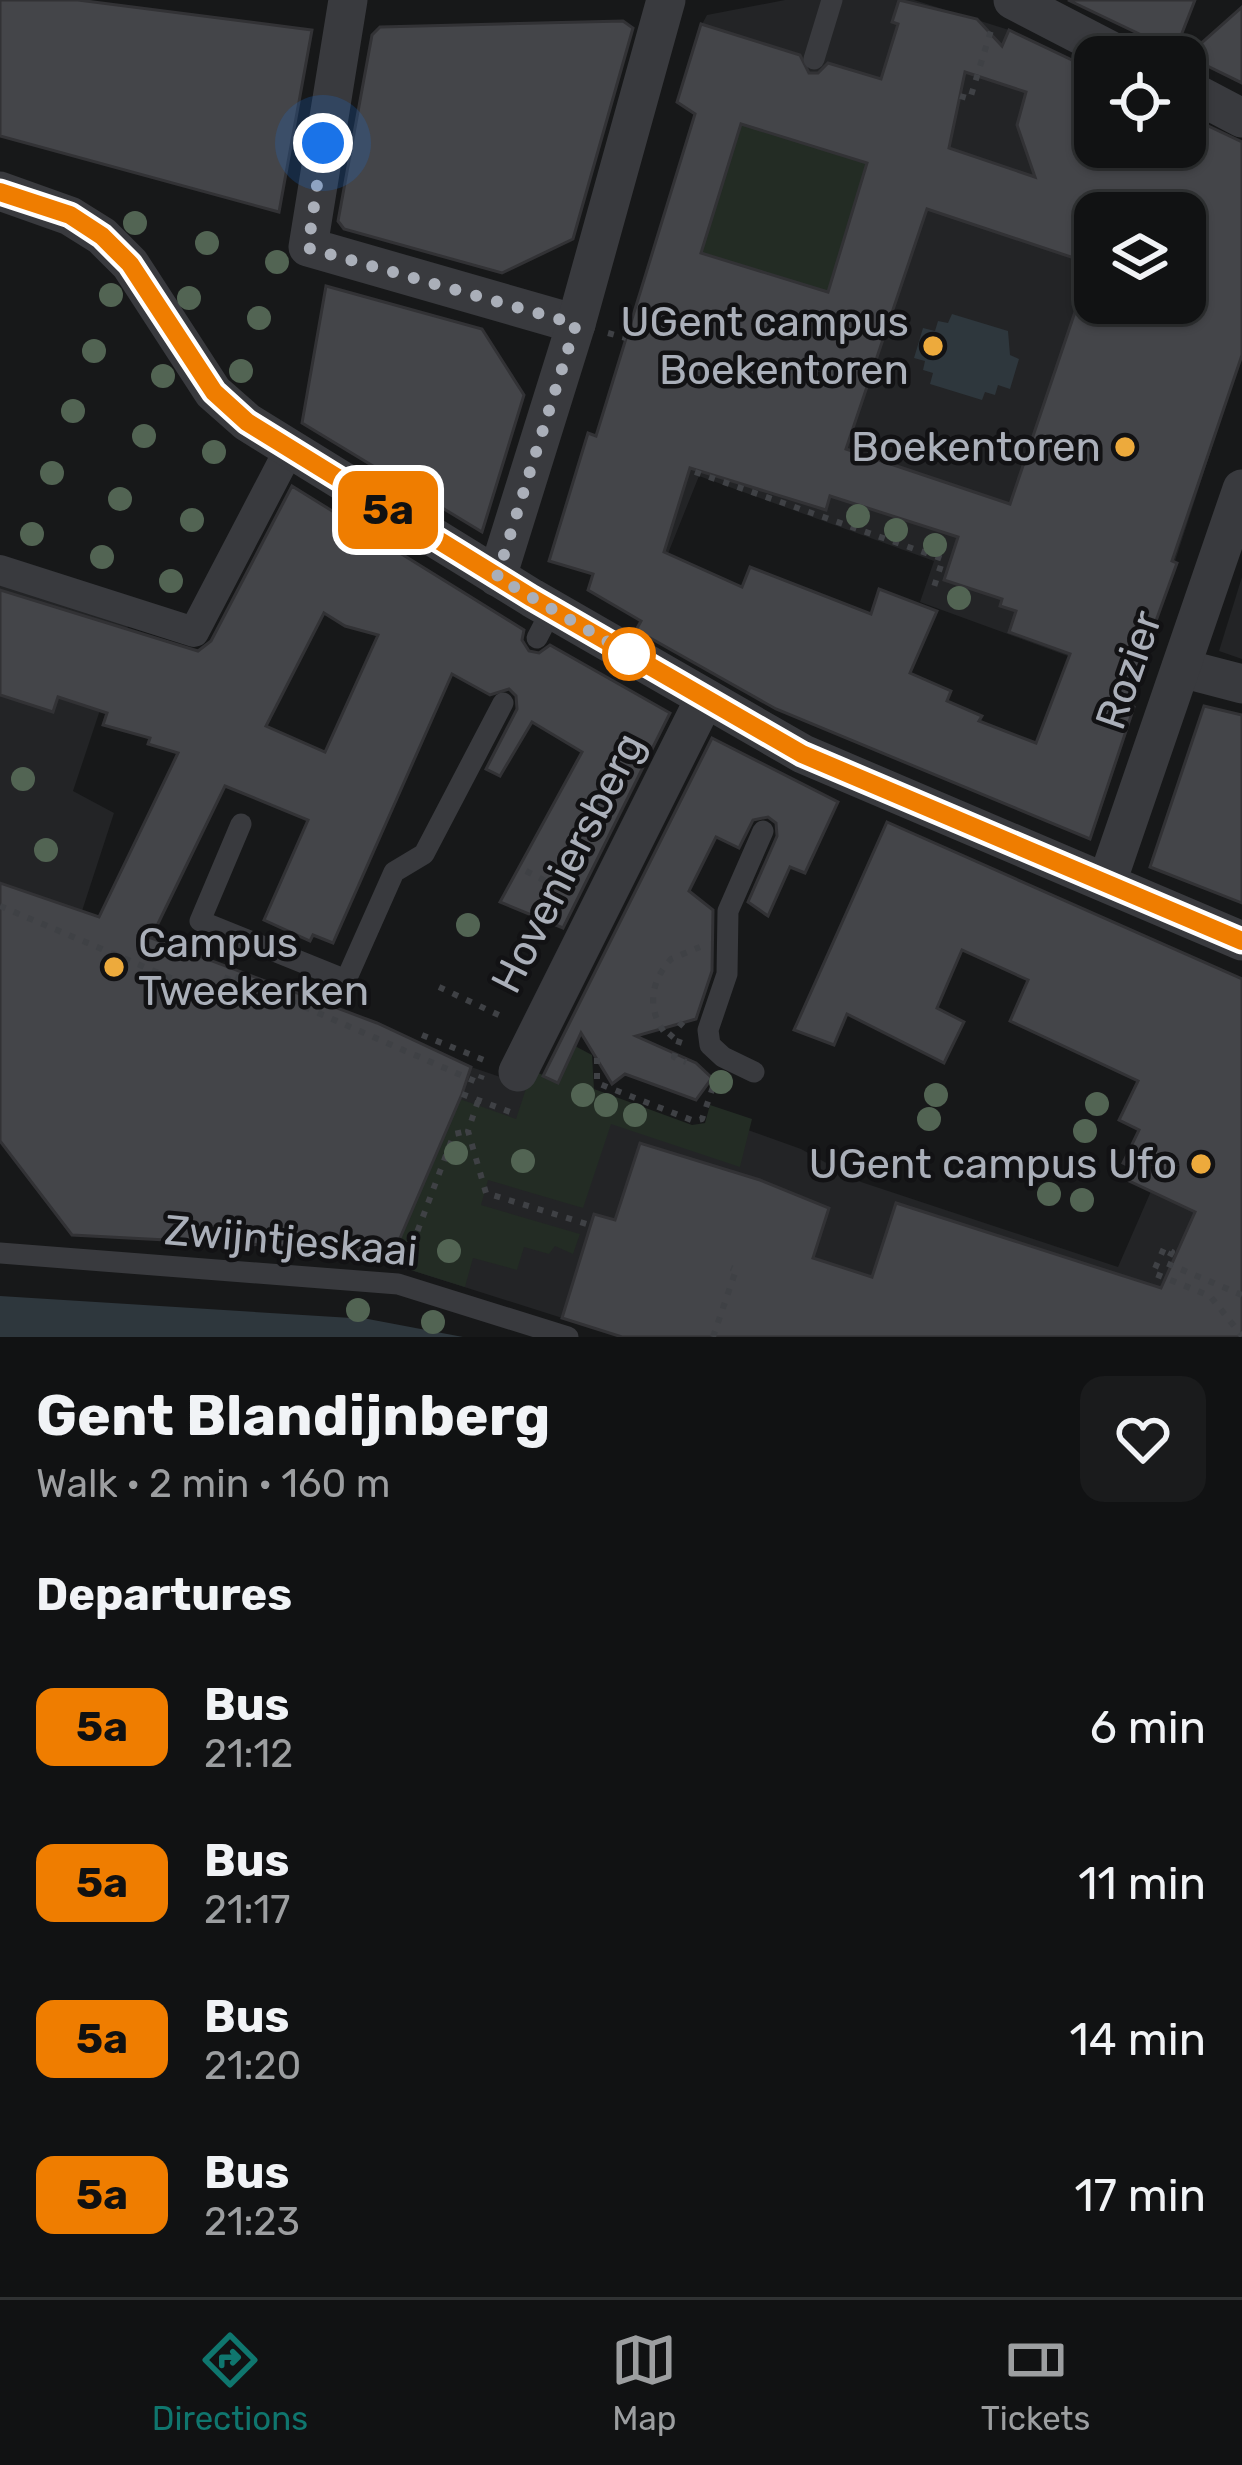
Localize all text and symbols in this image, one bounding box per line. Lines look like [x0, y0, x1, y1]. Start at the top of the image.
map controls [1074, 36, 1206, 324]
button: locate [1074, 36, 1206, 168]
your location [293, 113, 353, 173]
button: layers [1074, 192, 1206, 324]
place label: UGent campus Boekentoren [620, 297, 909, 395]
marker: UGent campus Boekentoren [920, 333, 946, 359]
place label: Boekentoren [851, 422, 1101, 472]
marker: Boekentoren [1112, 434, 1138, 460]
line badge: 5a [334, 471, 442, 549]
text: 5a [362, 485, 414, 535]
street label: Rozier [1085, 604, 1173, 736]
unlabelled marker [604, 629, 654, 679]
street label: Hoveniersberg [481, 725, 655, 1001]
place label: Campus Tweekerken [138, 918, 369, 1016]
marker: Campus Tweekerken [101, 954, 127, 980]
place label: UGent campus Ufo [809, 1139, 1177, 1189]
marker: UGent campus Ufo [1188, 1151, 1214, 1177]
street label: Zwijntjeskaai [162, 1205, 420, 1277]
button: heart [1080, 1376, 1206, 1502]
text: Gent Blandijnberg [36, 1382, 550, 1449]
text: Walk · 2 min · 160 m [36, 1461, 390, 1507]
text: Departures [36, 1568, 292, 1621]
text: Bus [204, 1678, 289, 1731]
text: 6 min [1090, 1701, 1206, 1754]
text: 5a [76, 1702, 128, 1752]
text: 21:12 [204, 1731, 293, 1777]
text: Bus [204, 1834, 289, 1887]
text: 11 min [1078, 1857, 1206, 1910]
text: 5a [76, 1858, 128, 1908]
text: 21:17 [204, 1887, 290, 1933]
text: Bus [204, 1990, 289, 2043]
text: 14 min [1070, 2013, 1206, 2066]
text: 5a [76, 2014, 128, 2064]
text: 21:20 [204, 2043, 301, 2089]
text: Bus [204, 2146, 289, 2199]
text: 17 min [1074, 2169, 1206, 2222]
text: 5a [76, 2170, 128, 2220]
text: 21:23 [204, 2199, 300, 2245]
tab: Directions [152, 2327, 308, 2438]
tab: Map [611, 2327, 677, 2438]
tab: Tickets [981, 2327, 1090, 2438]

